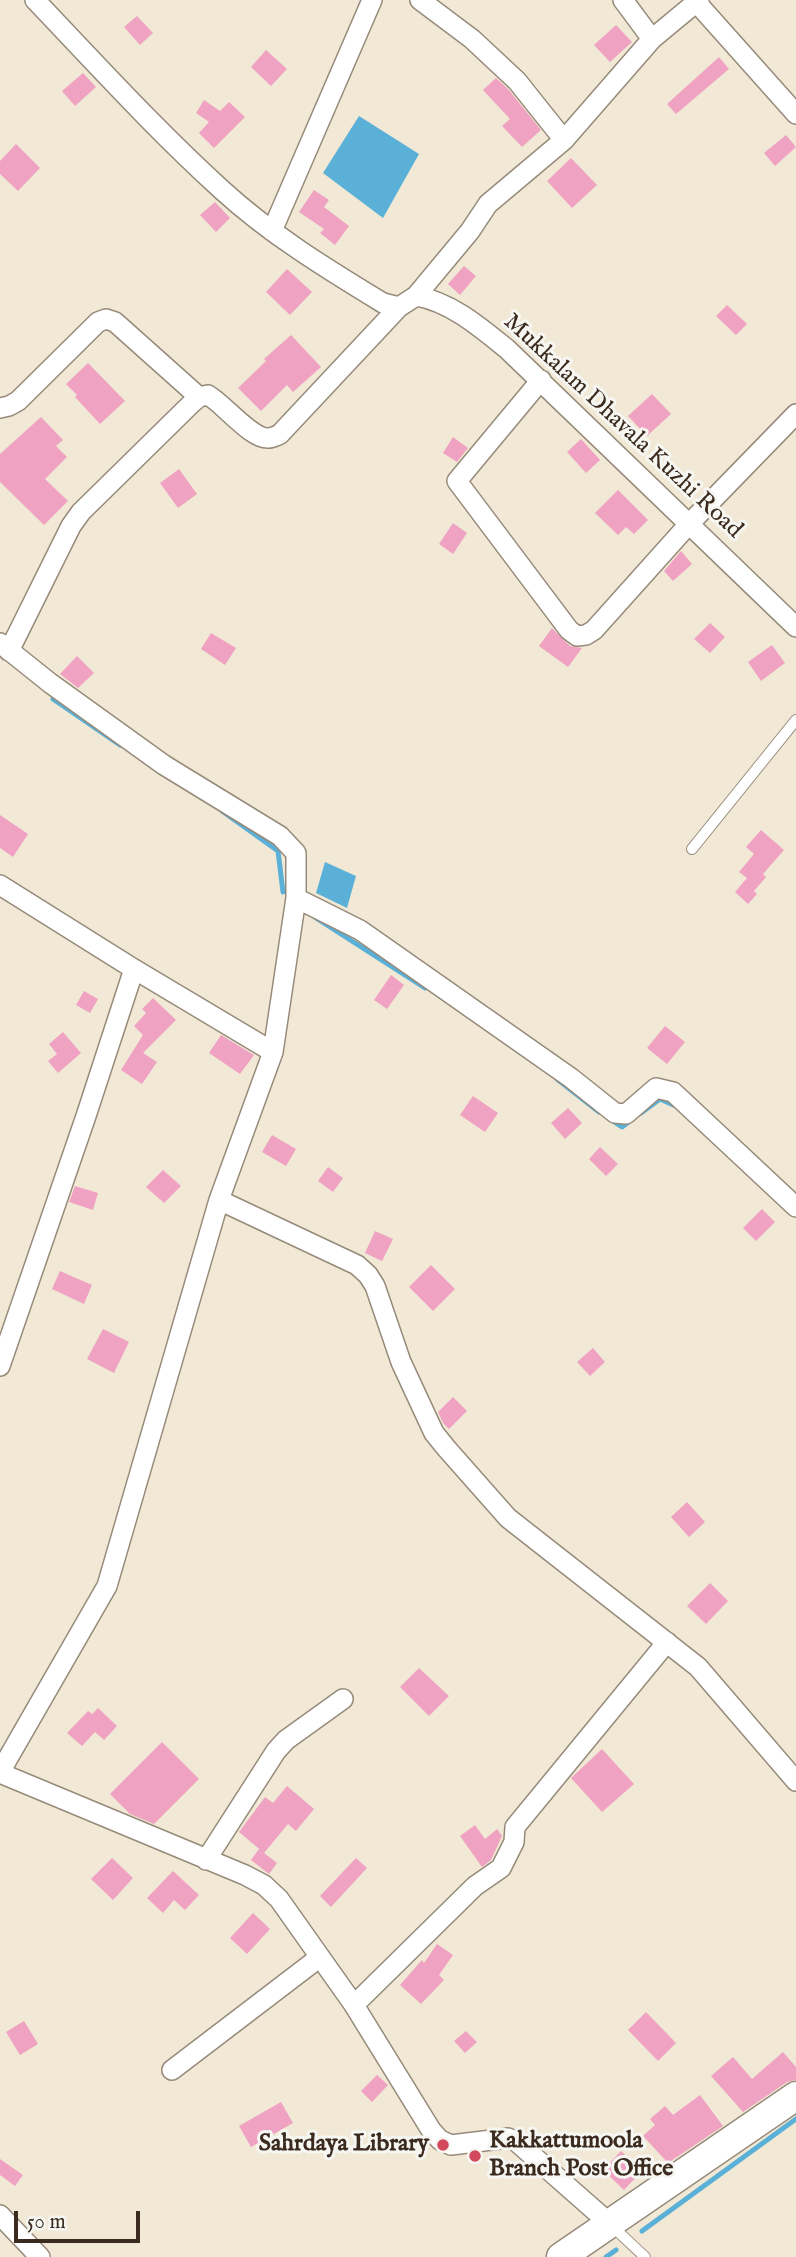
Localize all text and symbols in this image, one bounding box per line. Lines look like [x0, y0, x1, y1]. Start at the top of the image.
street label: Mukkalam Dhavala Kuzhi Road [497, 309, 747, 545]
place label: Kakkattumoola Branch Post Office [489, 2128, 673, 2184]
place label: Sahrdaya Library [259, 2131, 429, 2159]
marker: Sahrdaya Library [435, 2137, 451, 2153]
marker: Kakkattumoola Branch Post Office [467, 2148, 483, 2164]
scale bar [18, 2198, 144, 2242]
text: 50 m [27, 2209, 66, 2236]

